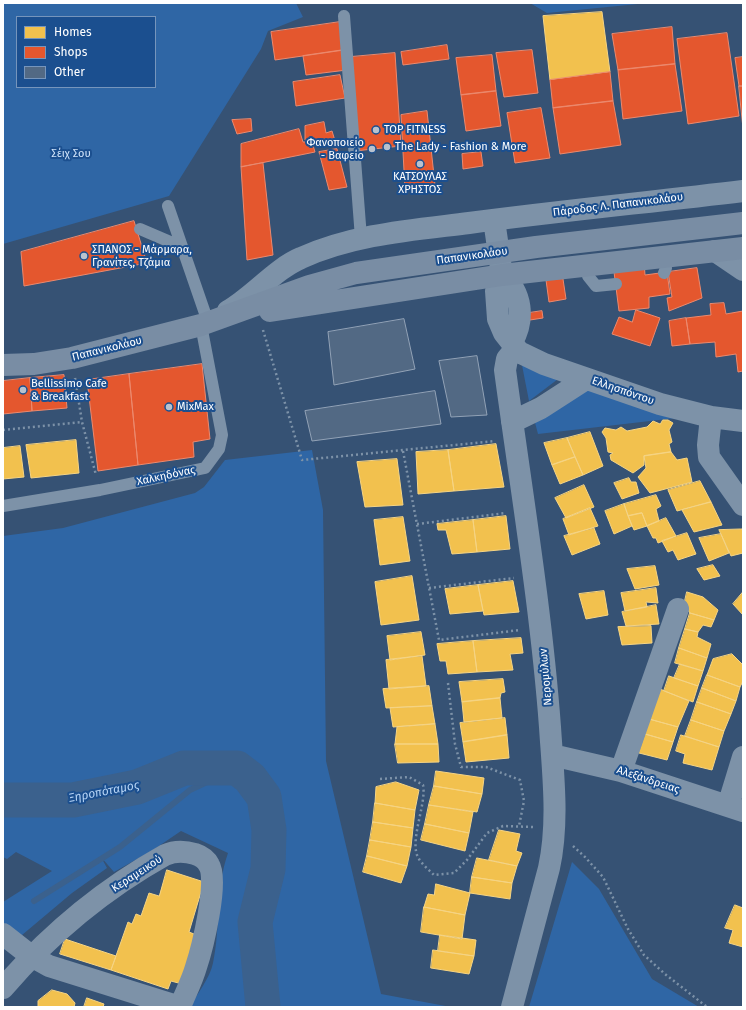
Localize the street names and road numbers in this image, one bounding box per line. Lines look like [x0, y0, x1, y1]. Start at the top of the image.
street label: Πάροδος Λ. Παπανικολάου [552, 190, 684, 220]
street label: Παπανικολάου [436, 244, 508, 268]
street label: Παπανικολάου [71, 334, 143, 364]
street label: Ελλησπόντου [590, 374, 656, 408]
street label: Χαλκηδόνας [136, 463, 196, 489]
street label: Νερομύλων [537, 648, 555, 706]
street label: Αλεξάνδρειας [615, 764, 681, 796]
street label: Κεραμεικού [109, 853, 165, 895]

